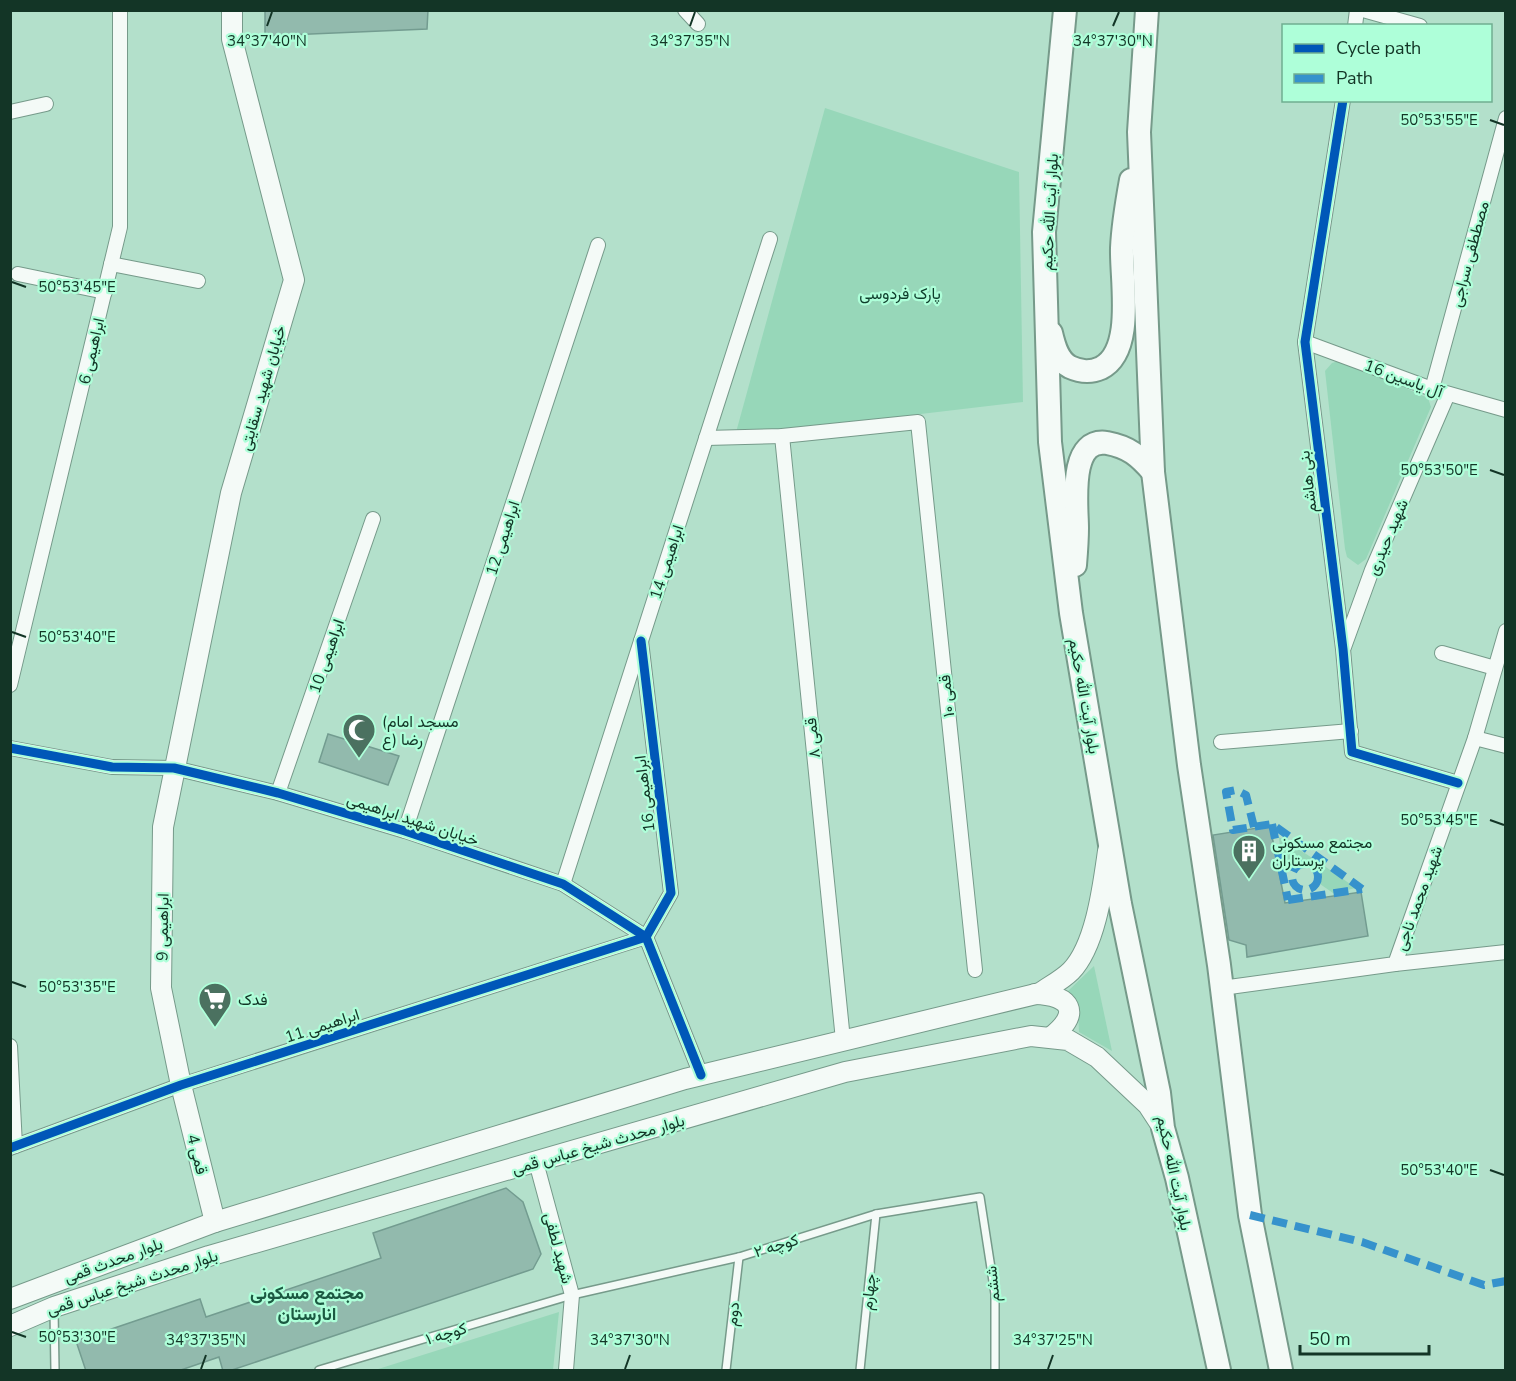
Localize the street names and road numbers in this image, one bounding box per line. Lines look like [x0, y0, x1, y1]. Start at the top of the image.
street label: بلوار آیت الله حکیم [1036, 153, 1064, 271]
street label: مصططفی سراجی [1445, 199, 1495, 310]
street label: ابراهیمی 6 [74, 316, 110, 387]
street label: خیابان شهید سقایتی [235, 323, 291, 454]
street label: آل یاسین 16 [1361, 355, 1447, 404]
street label: بنی هاشم [1293, 449, 1323, 514]
street label: شهید حیدری [1362, 496, 1414, 579]
street label: ابراهیمی 12 [481, 498, 525, 578]
street label: ابراهیمی 14 [645, 522, 689, 602]
street label: ابراهیمی 10 [304, 616, 350, 696]
street label: بلوار آیت الله حکیم [1063, 637, 1105, 756]
street label: قمی ۱۰ [934, 674, 960, 718]
street label: قمی ۸ [800, 717, 826, 759]
street label: ابراهیمی 16 [629, 754, 661, 834]
street label: خیابان شهید ابراهیمی [344, 788, 482, 852]
street label: شهید محمد ناجی [1390, 843, 1448, 954]
street label: ابراهیمی 9 [151, 893, 175, 961]
street label: ابراهیمی 11 [282, 1004, 362, 1048]
street label: بلوار محدث شیخ عباس قمی [509, 1110, 687, 1180]
street label: بلوار آیت الله حکیم [1151, 1114, 1197, 1233]
street label: قمی 4 [181, 1132, 213, 1177]
street label: شهید لطفی [538, 1210, 578, 1286]
street label: کوچه ۲ [751, 1229, 801, 1263]
street label: بلوار محدث قمی [61, 1233, 166, 1289]
street label: بلوار محدث شیخ عباس قمی [44, 1245, 221, 1321]
street label: ششم [980, 1265, 1006, 1303]
street label: چهارم [856, 1272, 882, 1311]
street label: دوم [721, 1301, 745, 1327]
street label: کوچه ۱ [423, 1317, 470, 1351]

